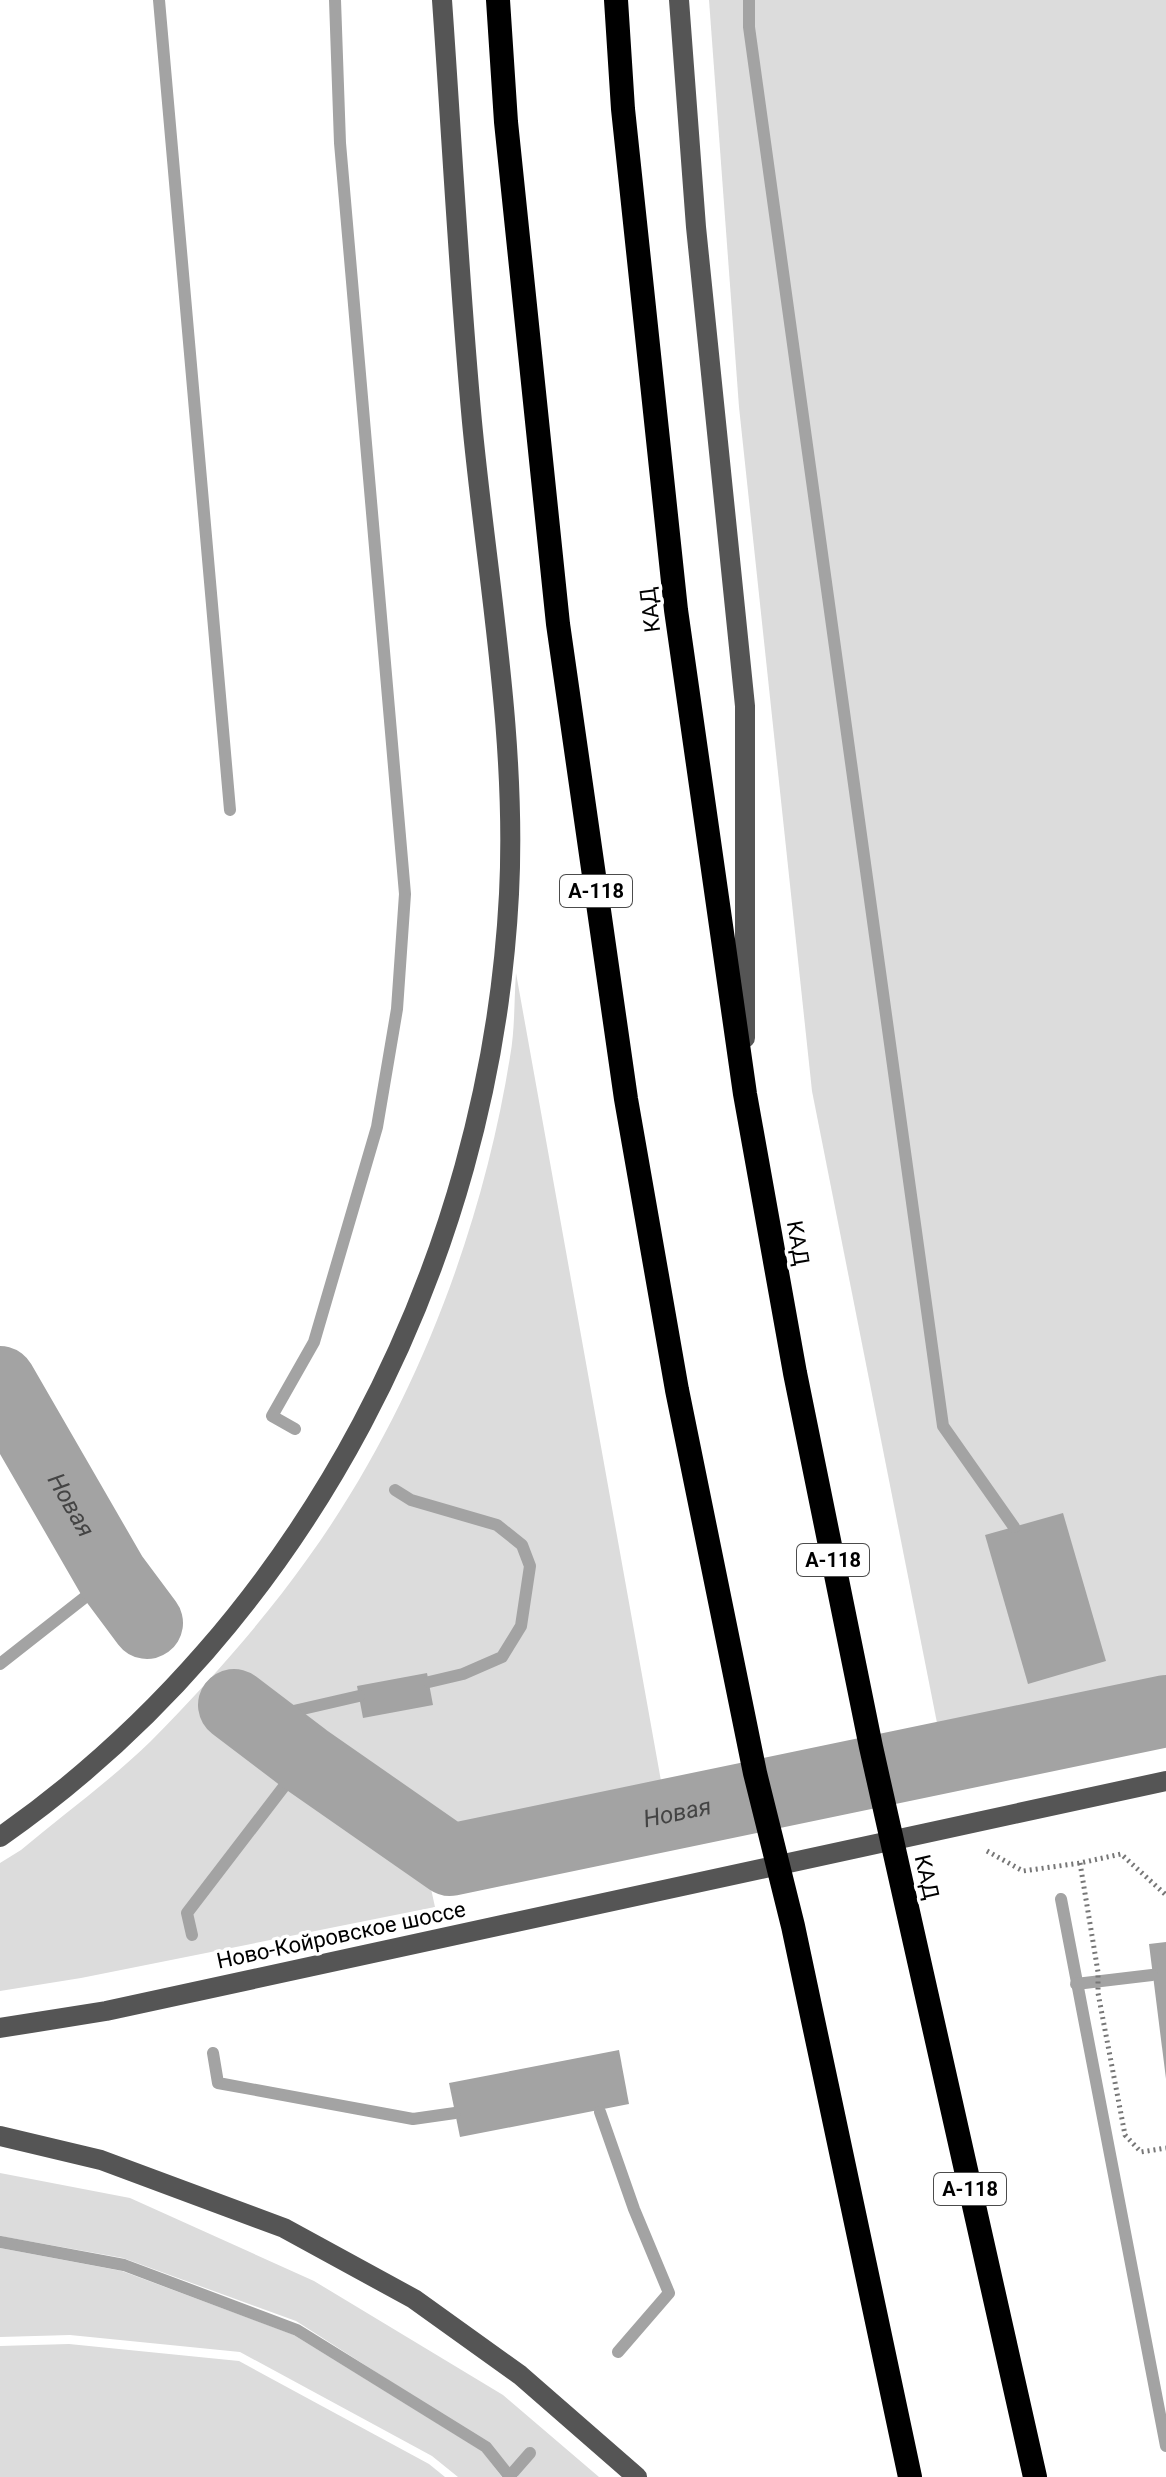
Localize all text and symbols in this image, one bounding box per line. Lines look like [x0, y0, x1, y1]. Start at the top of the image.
street label: КАД [635, 586, 665, 634]
road number: А-118 [560, 875, 632, 907]
street label: КАД [782, 1219, 814, 1267]
water label: Новая [42, 1468, 100, 1542]
road number: А-118 [797, 1544, 869, 1576]
water label: Новая [641, 1792, 714, 1833]
street label: КАД [910, 1852, 944, 1902]
street label: Ново-Койровское шоссе [214, 1896, 468, 1974]
road number: А-118 [934, 2173, 1006, 2205]

